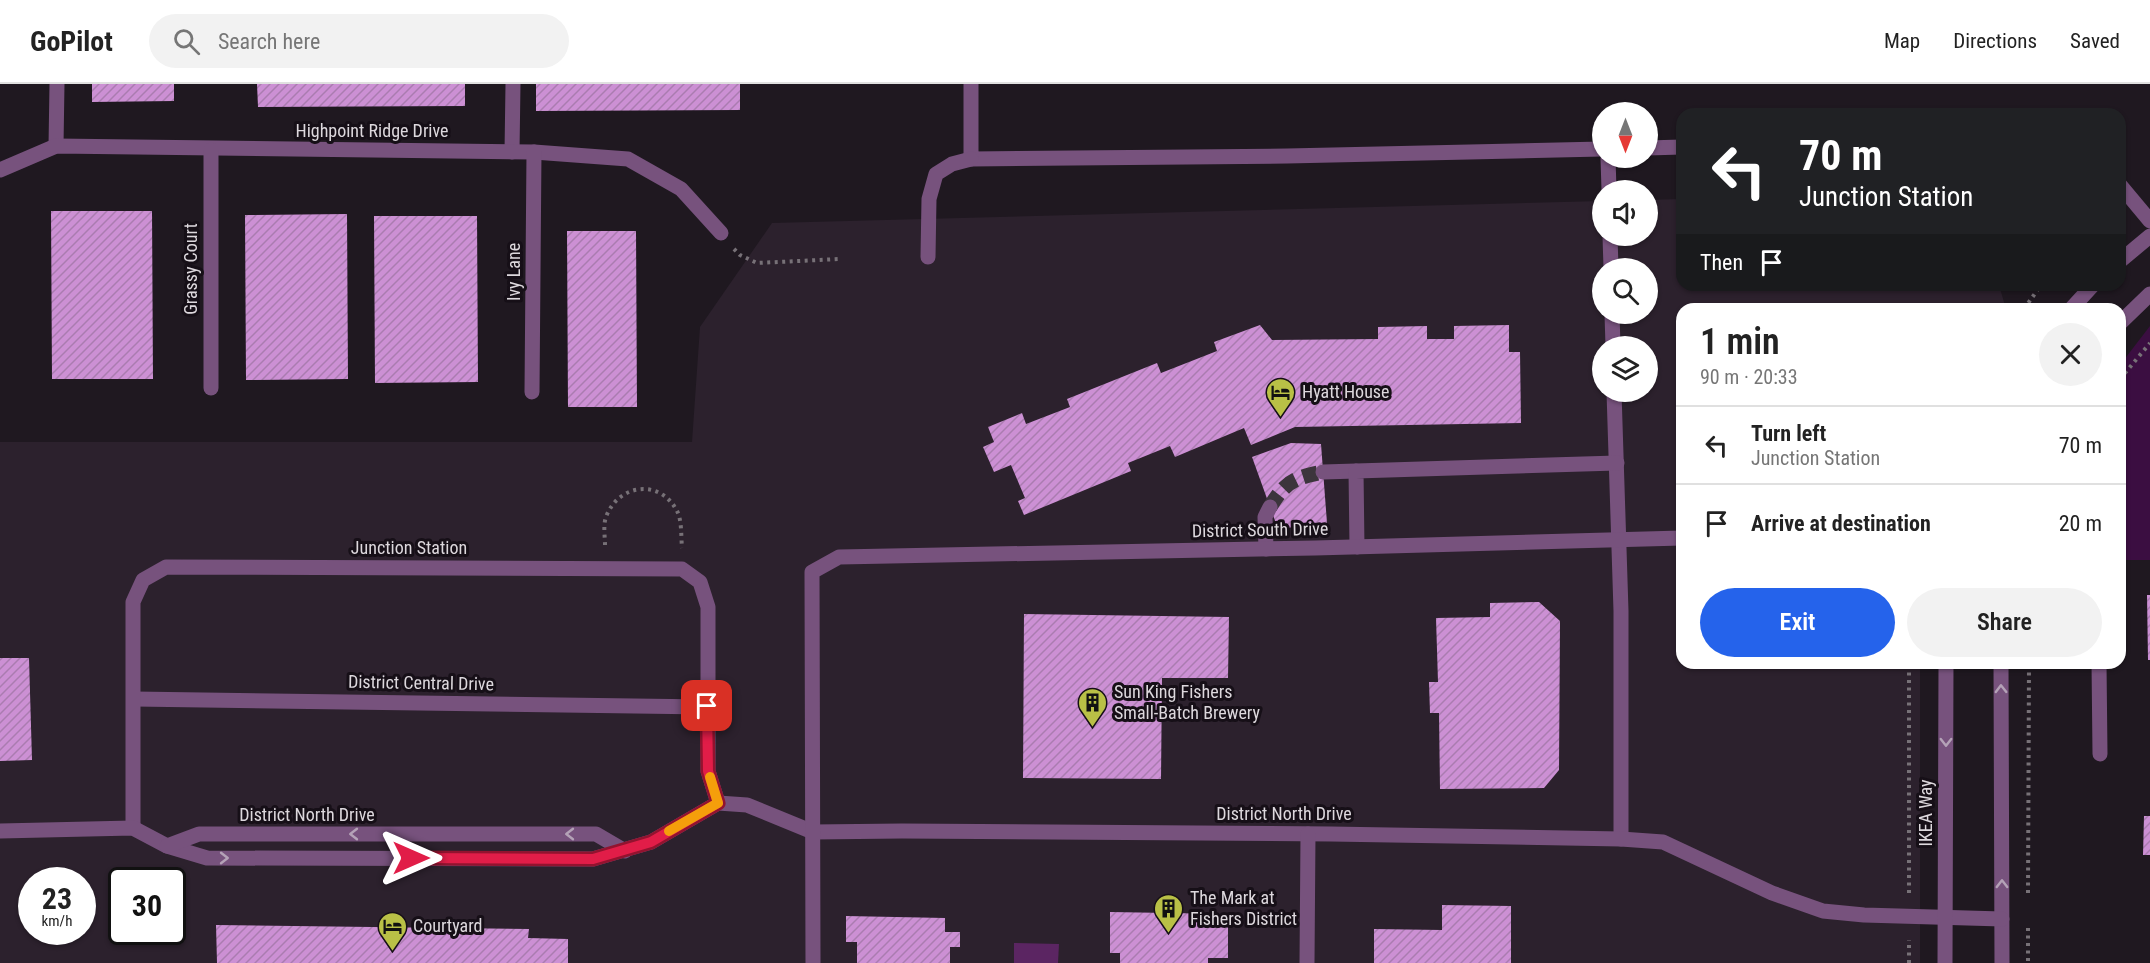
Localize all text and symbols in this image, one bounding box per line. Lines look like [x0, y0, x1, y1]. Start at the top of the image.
search box [149, 14, 569, 68]
text: GoPilot [30, 25, 113, 58]
icon: search [170, 25, 203, 58]
text: Search here [218, 29, 320, 54]
text: Map [1884, 29, 1920, 53]
text: Directions [1953, 29, 2037, 53]
text: Saved [2070, 29, 2120, 53]
north arrow [1592, 102, 1658, 168]
map controls [1592, 102, 1658, 402]
street label: Highpoint Ridge Drive [295, 120, 449, 141]
text: 70 m [1799, 131, 1882, 180]
icon: left [1700, 132, 1778, 210]
button: sound [1592, 180, 1658, 246]
text: Junction Station [1799, 181, 1973, 213]
street label: Grassy Court [180, 223, 201, 315]
street label: Ivy Lane [503, 243, 524, 301]
icon: arrive [1755, 246, 1788, 279]
text: Then [1700, 250, 1743, 275]
button: search [1592, 258, 1658, 324]
text: 1 min [1700, 321, 1780, 363]
button: close [2039, 323, 2102, 386]
button: layers [1592, 336, 1658, 402]
text: 90 m · 20:33 [1700, 365, 1798, 389]
hotel icon: Hyatt House [1265, 376, 1297, 418]
place label: Hyatt House [1302, 381, 1389, 402]
text: Turn left [1751, 421, 1826, 446]
icon: left [1700, 429, 1733, 462]
text: 70 m [2059, 433, 2102, 458]
text: Junction Station [1751, 446, 1880, 470]
icon: arrive [1700, 507, 1733, 540]
text: Arrive at destination [1751, 511, 1931, 536]
text: 20 m [2059, 511, 2102, 536]
street label: District South Drive [1192, 518, 1328, 541]
street label: Junction Station [351, 537, 467, 558]
button: Exit [1700, 588, 1895, 657]
button: Share [1907, 588, 2102, 657]
street label: District Central Drive [348, 671, 494, 694]
pin [681, 680, 732, 731]
place label: Sun King Fishers Small-Batch Brewery [1114, 681, 1261, 723]
one-way arrow [1995, 684, 2007, 693]
building icon: Sun King Fishers Small-Batch Brewery [1077, 686, 1109, 728]
icon: arrive [690, 689, 723, 722]
one-way arrow [1940, 738, 1952, 747]
street label: IKEA Way [1915, 779, 1936, 847]
street label: District North Drive [1216, 803, 1352, 824]
street label: District North Drive [239, 804, 375, 825]
position arrow [379, 826, 443, 890]
one-way arrow [350, 828, 359, 840]
one-way arrow [566, 828, 575, 840]
one-way arrow [219, 852, 228, 864]
speed limit sign: 30 [108, 867, 186, 945]
one-way arrow [1996, 879, 2008, 888]
text: 23 [42, 881, 72, 916]
place label: The Mark at Fishers District [1190, 887, 1297, 929]
building icon: The Mark at Fishers District [1153, 892, 1185, 934]
hotel icon: Courtyard [376, 910, 408, 952]
text: km/h [42, 912, 72, 930]
place label: Courtyard [413, 915, 482, 936]

